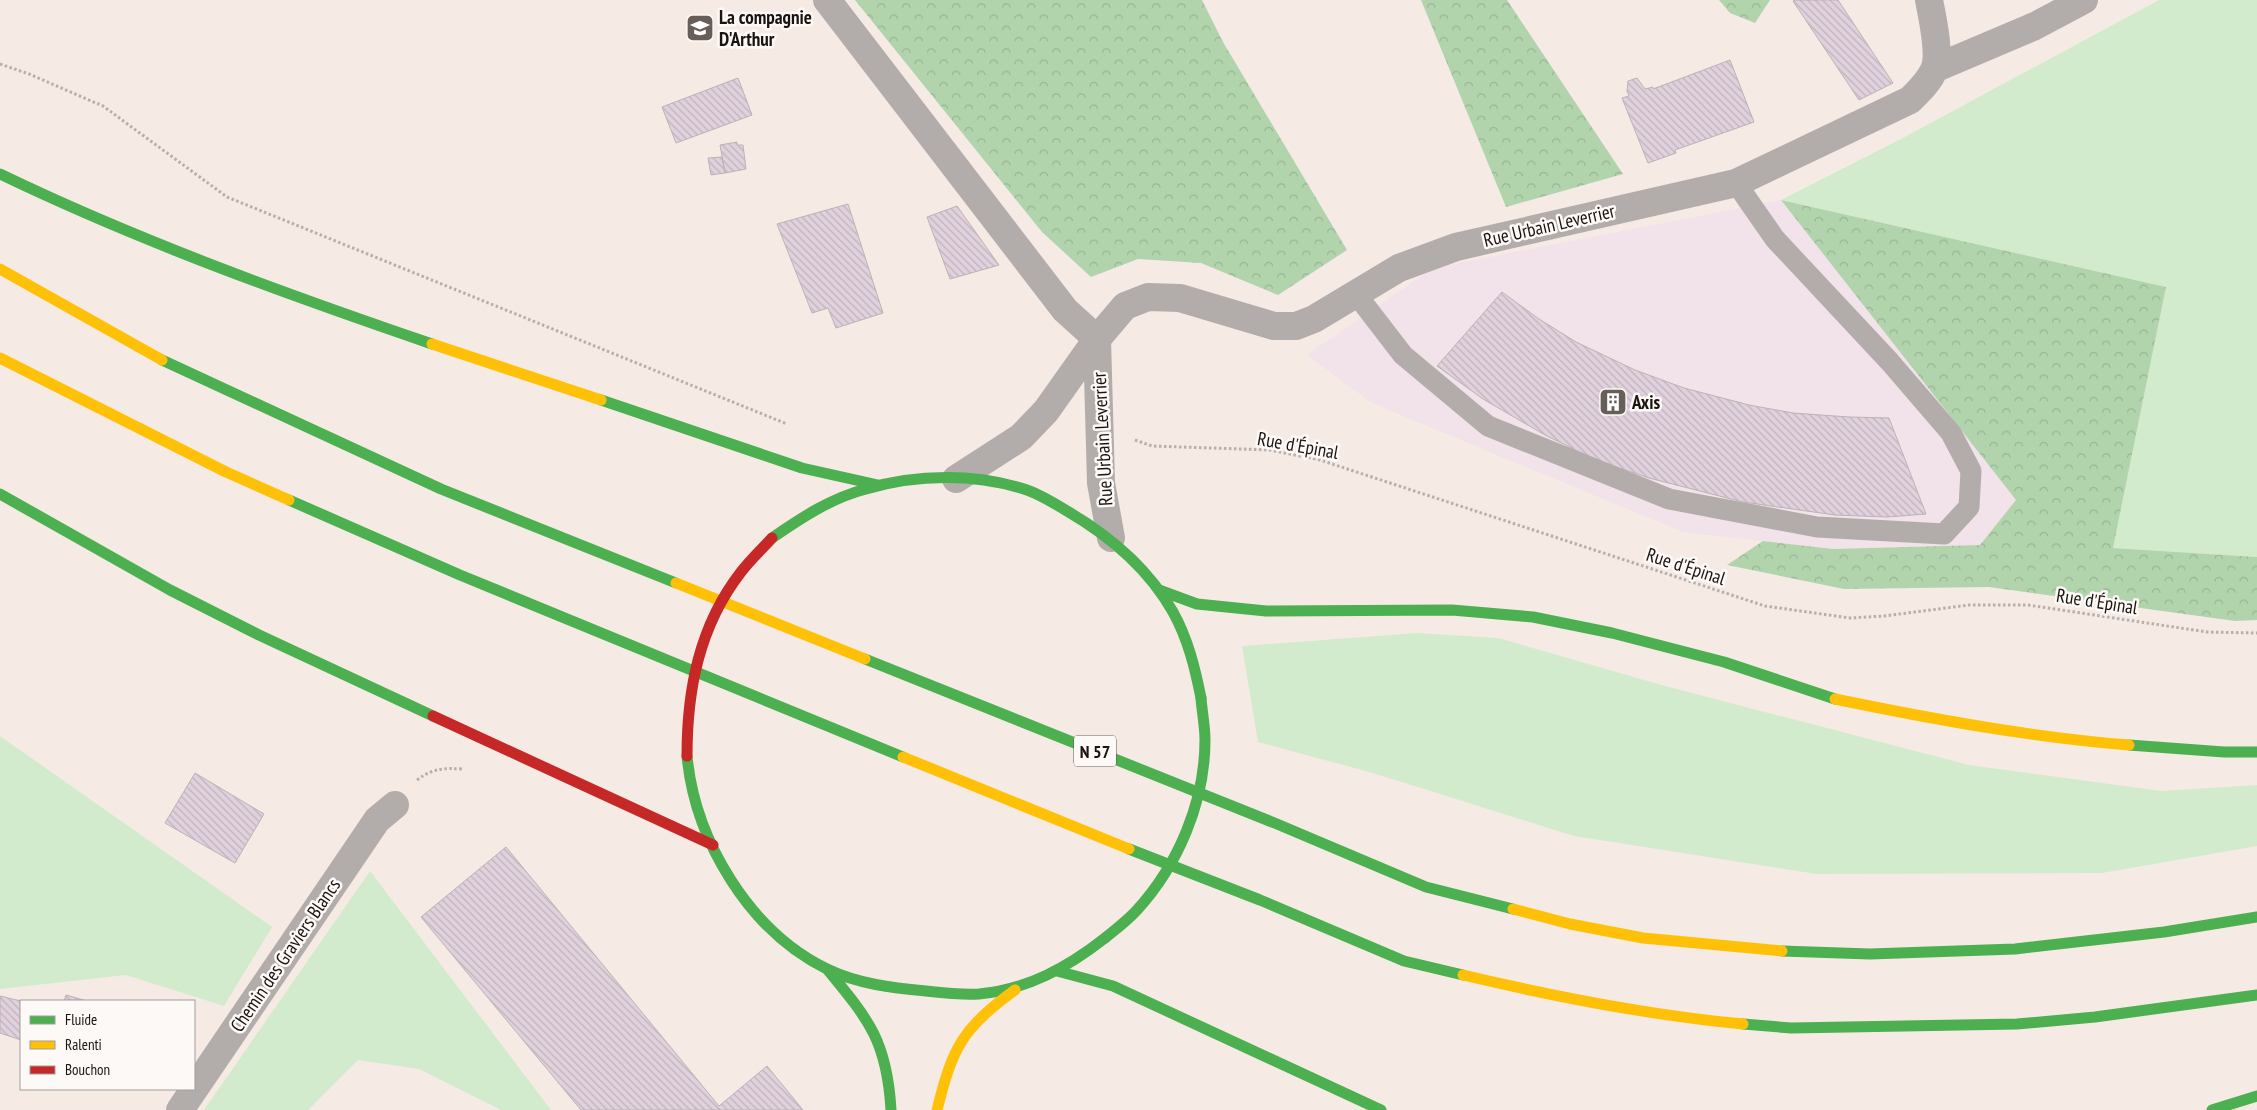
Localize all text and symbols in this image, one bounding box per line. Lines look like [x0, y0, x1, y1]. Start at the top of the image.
place label: La compagnie D'Arthur [719, 5, 812, 51]
school or university icon: La compagnie D'Arthur [685, 13, 715, 43]
street label: Rue Urbain Leverrier [1481, 198, 1618, 252]
street label: Rue Urbain Leverrier [1086, 371, 1117, 507]
building icon: Axis [1598, 387, 1628, 417]
place label: Axis [1631, 390, 1660, 414]
street label: Rue d'Épinal [1256, 426, 1341, 464]
street label: Rue d'Épinal [1643, 542, 1729, 590]
street label: Rue d'Épinal [2055, 583, 2140, 619]
road number: N 57 [1074, 736, 1116, 766]
street label: Chemin des Graviers Blancs [225, 874, 345, 1036]
legend [20, 1000, 195, 1090]
text: Fluide [65, 1010, 97, 1029]
text: Ralenti [65, 1035, 102, 1054]
text: Bouchon [65, 1060, 110, 1079]

